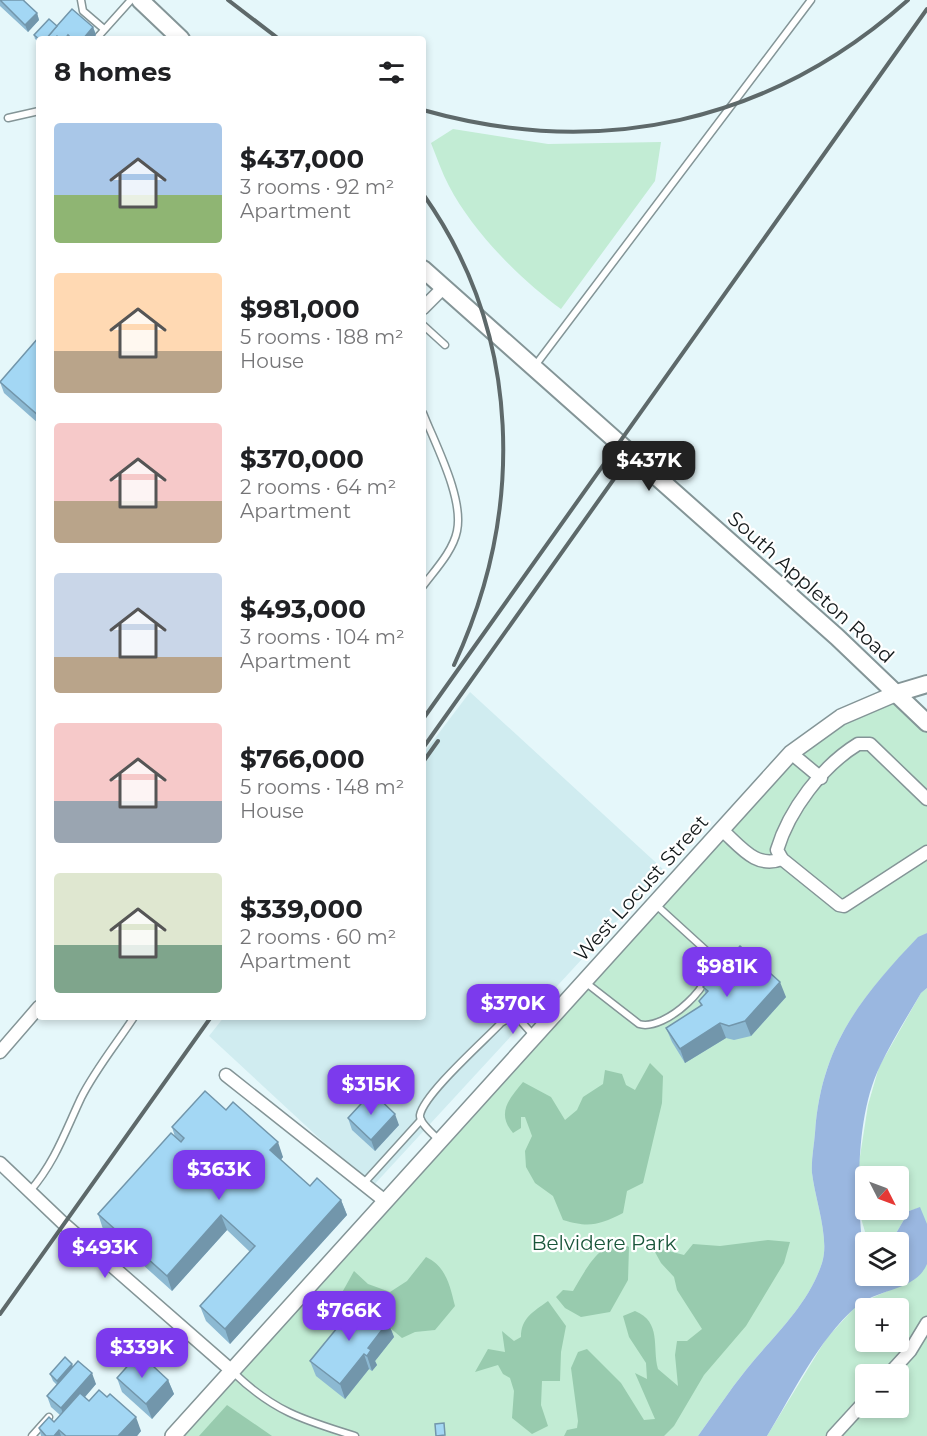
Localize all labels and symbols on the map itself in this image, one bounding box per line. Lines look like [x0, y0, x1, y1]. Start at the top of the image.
pin: $437K [607, 441, 691, 492]
street label: South Appleton Road [723, 506, 899, 668]
street label: West Locust Street [569, 810, 713, 966]
pin: $981K [685, 947, 769, 998]
pin: $370K [471, 984, 555, 1035]
pin: $315K [329, 1065, 413, 1116]
pin: $363K [177, 1150, 261, 1201]
north arrow [855, 1166, 909, 1220]
pin: $493K [63, 1228, 147, 1279]
park label: Belvidere Park [531, 1231, 677, 1255]
pin: $766K [307, 1291, 391, 1342]
pin: $339K [100, 1328, 184, 1379]

